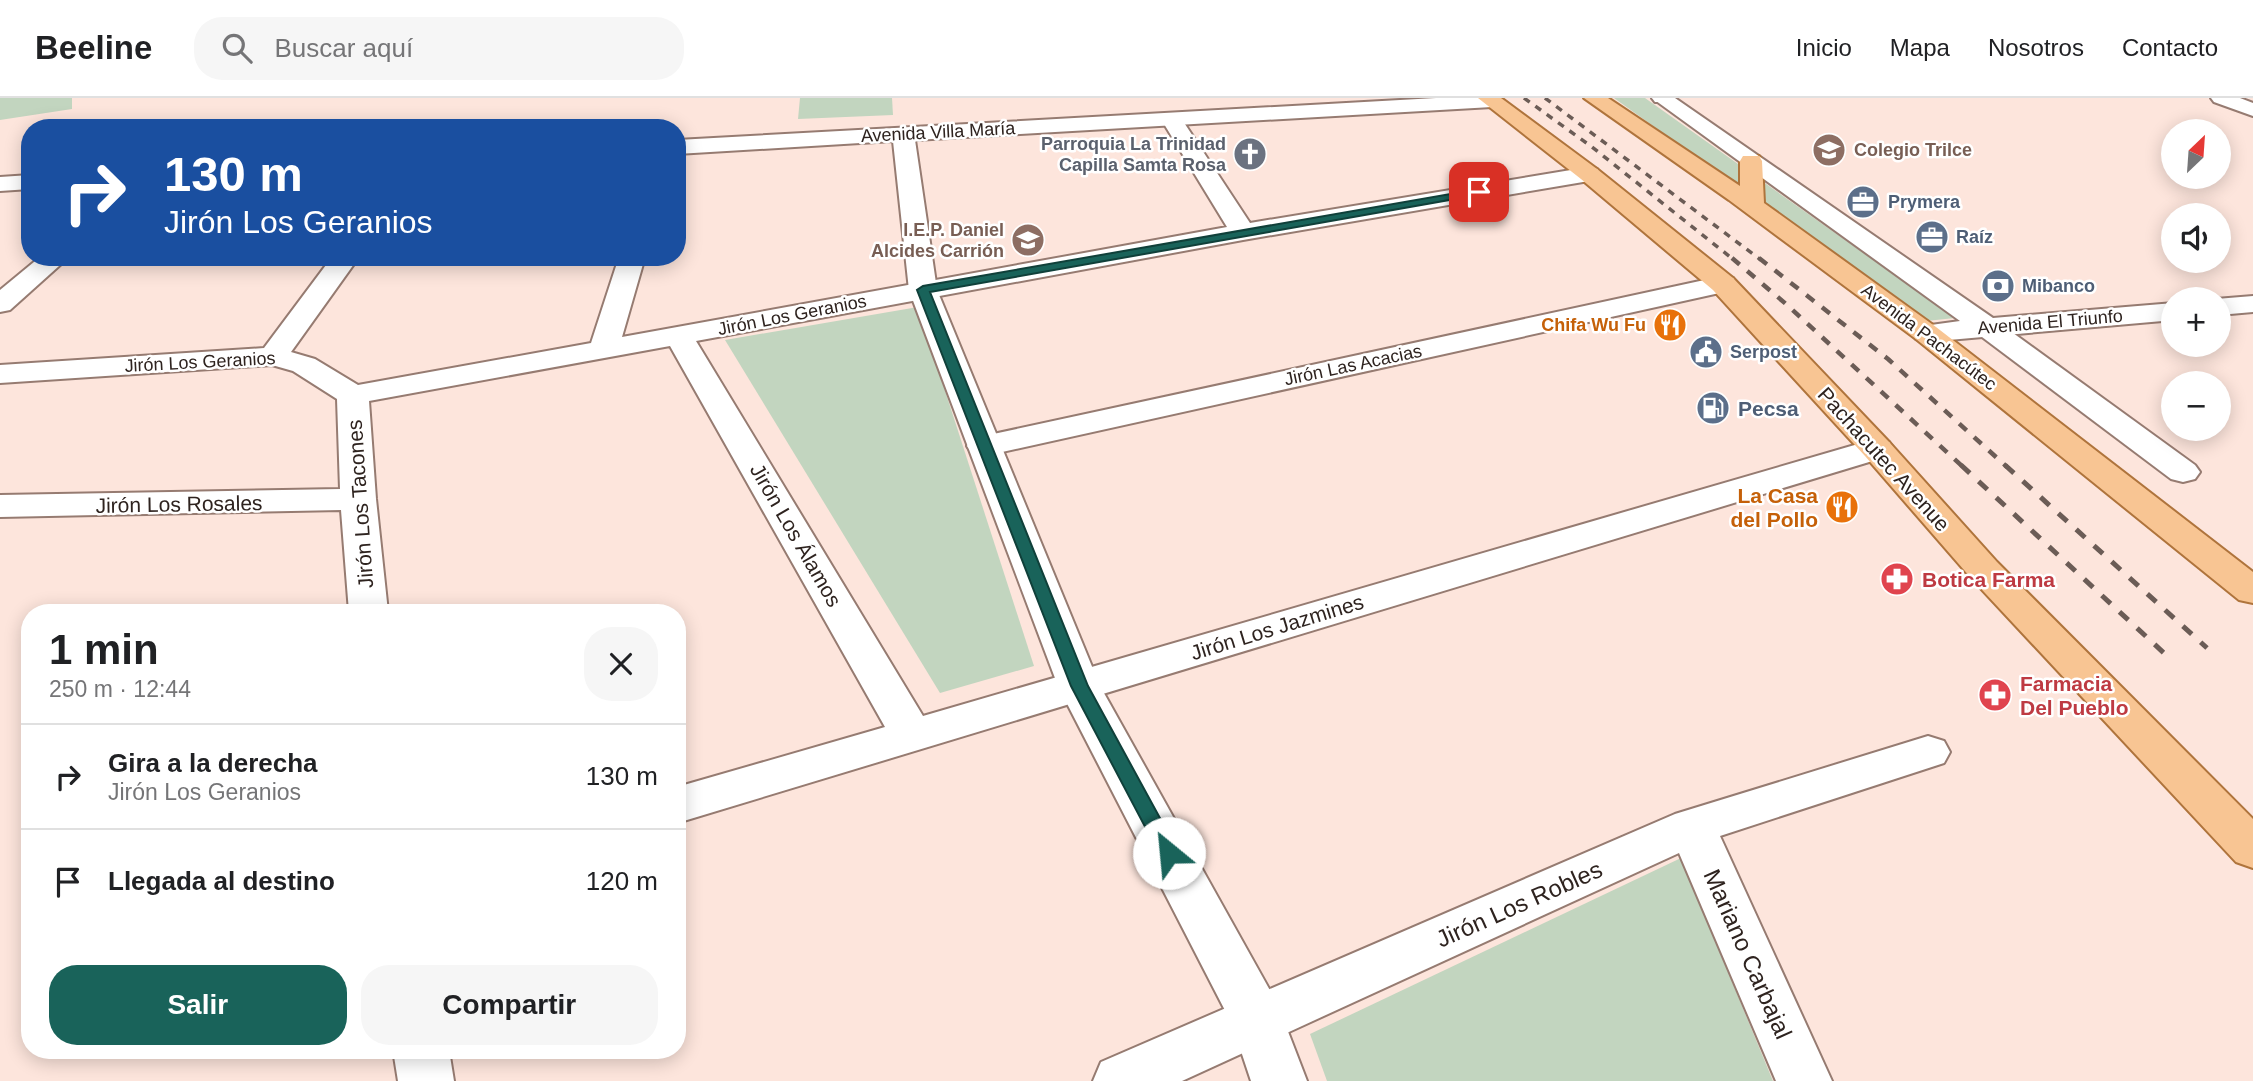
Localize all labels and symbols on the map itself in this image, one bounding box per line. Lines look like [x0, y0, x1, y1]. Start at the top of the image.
street label: Avenida Villa María [860, 118, 1017, 146]
north arrow [2161, 119, 2231, 189]
school or university icon: Colegio Trilce [1810, 131, 1848, 169]
place label: Parroquia La Trinidad Capilla Samta Rosa [1041, 134, 1227, 175]
church icon: Parroquia La Trinidad Capilla Samta Rosa [1231, 135, 1269, 173]
place label: Colegio Trilce [1854, 140, 1972, 160]
pin [1449, 162, 1509, 222]
office icon: Prymera [1844, 183, 1882, 221]
place label: Prymera [1888, 192, 1961, 212]
office icon: Raíz [1913, 218, 1951, 256]
place label: I.E.P. Daniel Alcides Carrión [871, 220, 1004, 261]
school or university icon: I.E.P. Daniel Alcides Carrión [1009, 221, 1047, 259]
place label: Raíz [1956, 227, 1993, 247]
bank icon: Mibanco [1979, 267, 2017, 305]
place label: Mibanco [2022, 276, 2095, 296]
street label: Avenida Pachacútec [1858, 280, 2000, 394]
street label: Jirón Los Geranios [716, 291, 868, 339]
restaurant icon: Chifa Wu Fu [1651, 306, 1689, 344]
street label: Avenida El Triunfo [1977, 306, 2123, 338]
place label: Chifa Wu Fu [1541, 315, 1646, 335]
public building icon: Serpost [1687, 333, 1725, 371]
street label: Jirón Las Acacias [1282, 341, 1424, 389]
place label: Serpost [1730, 342, 1797, 362]
street label: Jirón Los Geranios [124, 348, 276, 376]
street label: Pachacutec Avenue [1813, 382, 1955, 536]
fuel station icon: Pecsa [1694, 389, 1732, 427]
place label: Pecsa [1738, 397, 1799, 420]
street label: Jirón Los Tacones [343, 419, 377, 589]
street label: Jirón Los Álamos [746, 460, 846, 610]
place label: La Casa del Pollo [1730, 484, 1818, 531]
restaurant icon: La Casa del Pollo [1823, 488, 1861, 526]
street label: Jirón Los Rosales [95, 491, 263, 517]
pharmacy icon: Botica Farma [1878, 560, 1916, 598]
place label: Botica Farma [1922, 568, 2055, 591]
street label: Jirón Los Jazmines [1188, 590, 1366, 664]
place label: Farmacia Del Pueblo [2020, 672, 2129, 719]
pharmacy icon: Farmacia Del Pueblo [1976, 676, 2014, 714]
position arrow [1132, 816, 1206, 890]
street label: Jirón Los Robles [1432, 855, 1606, 953]
street label: Mariano Carbajal [1698, 865, 1798, 1043]

